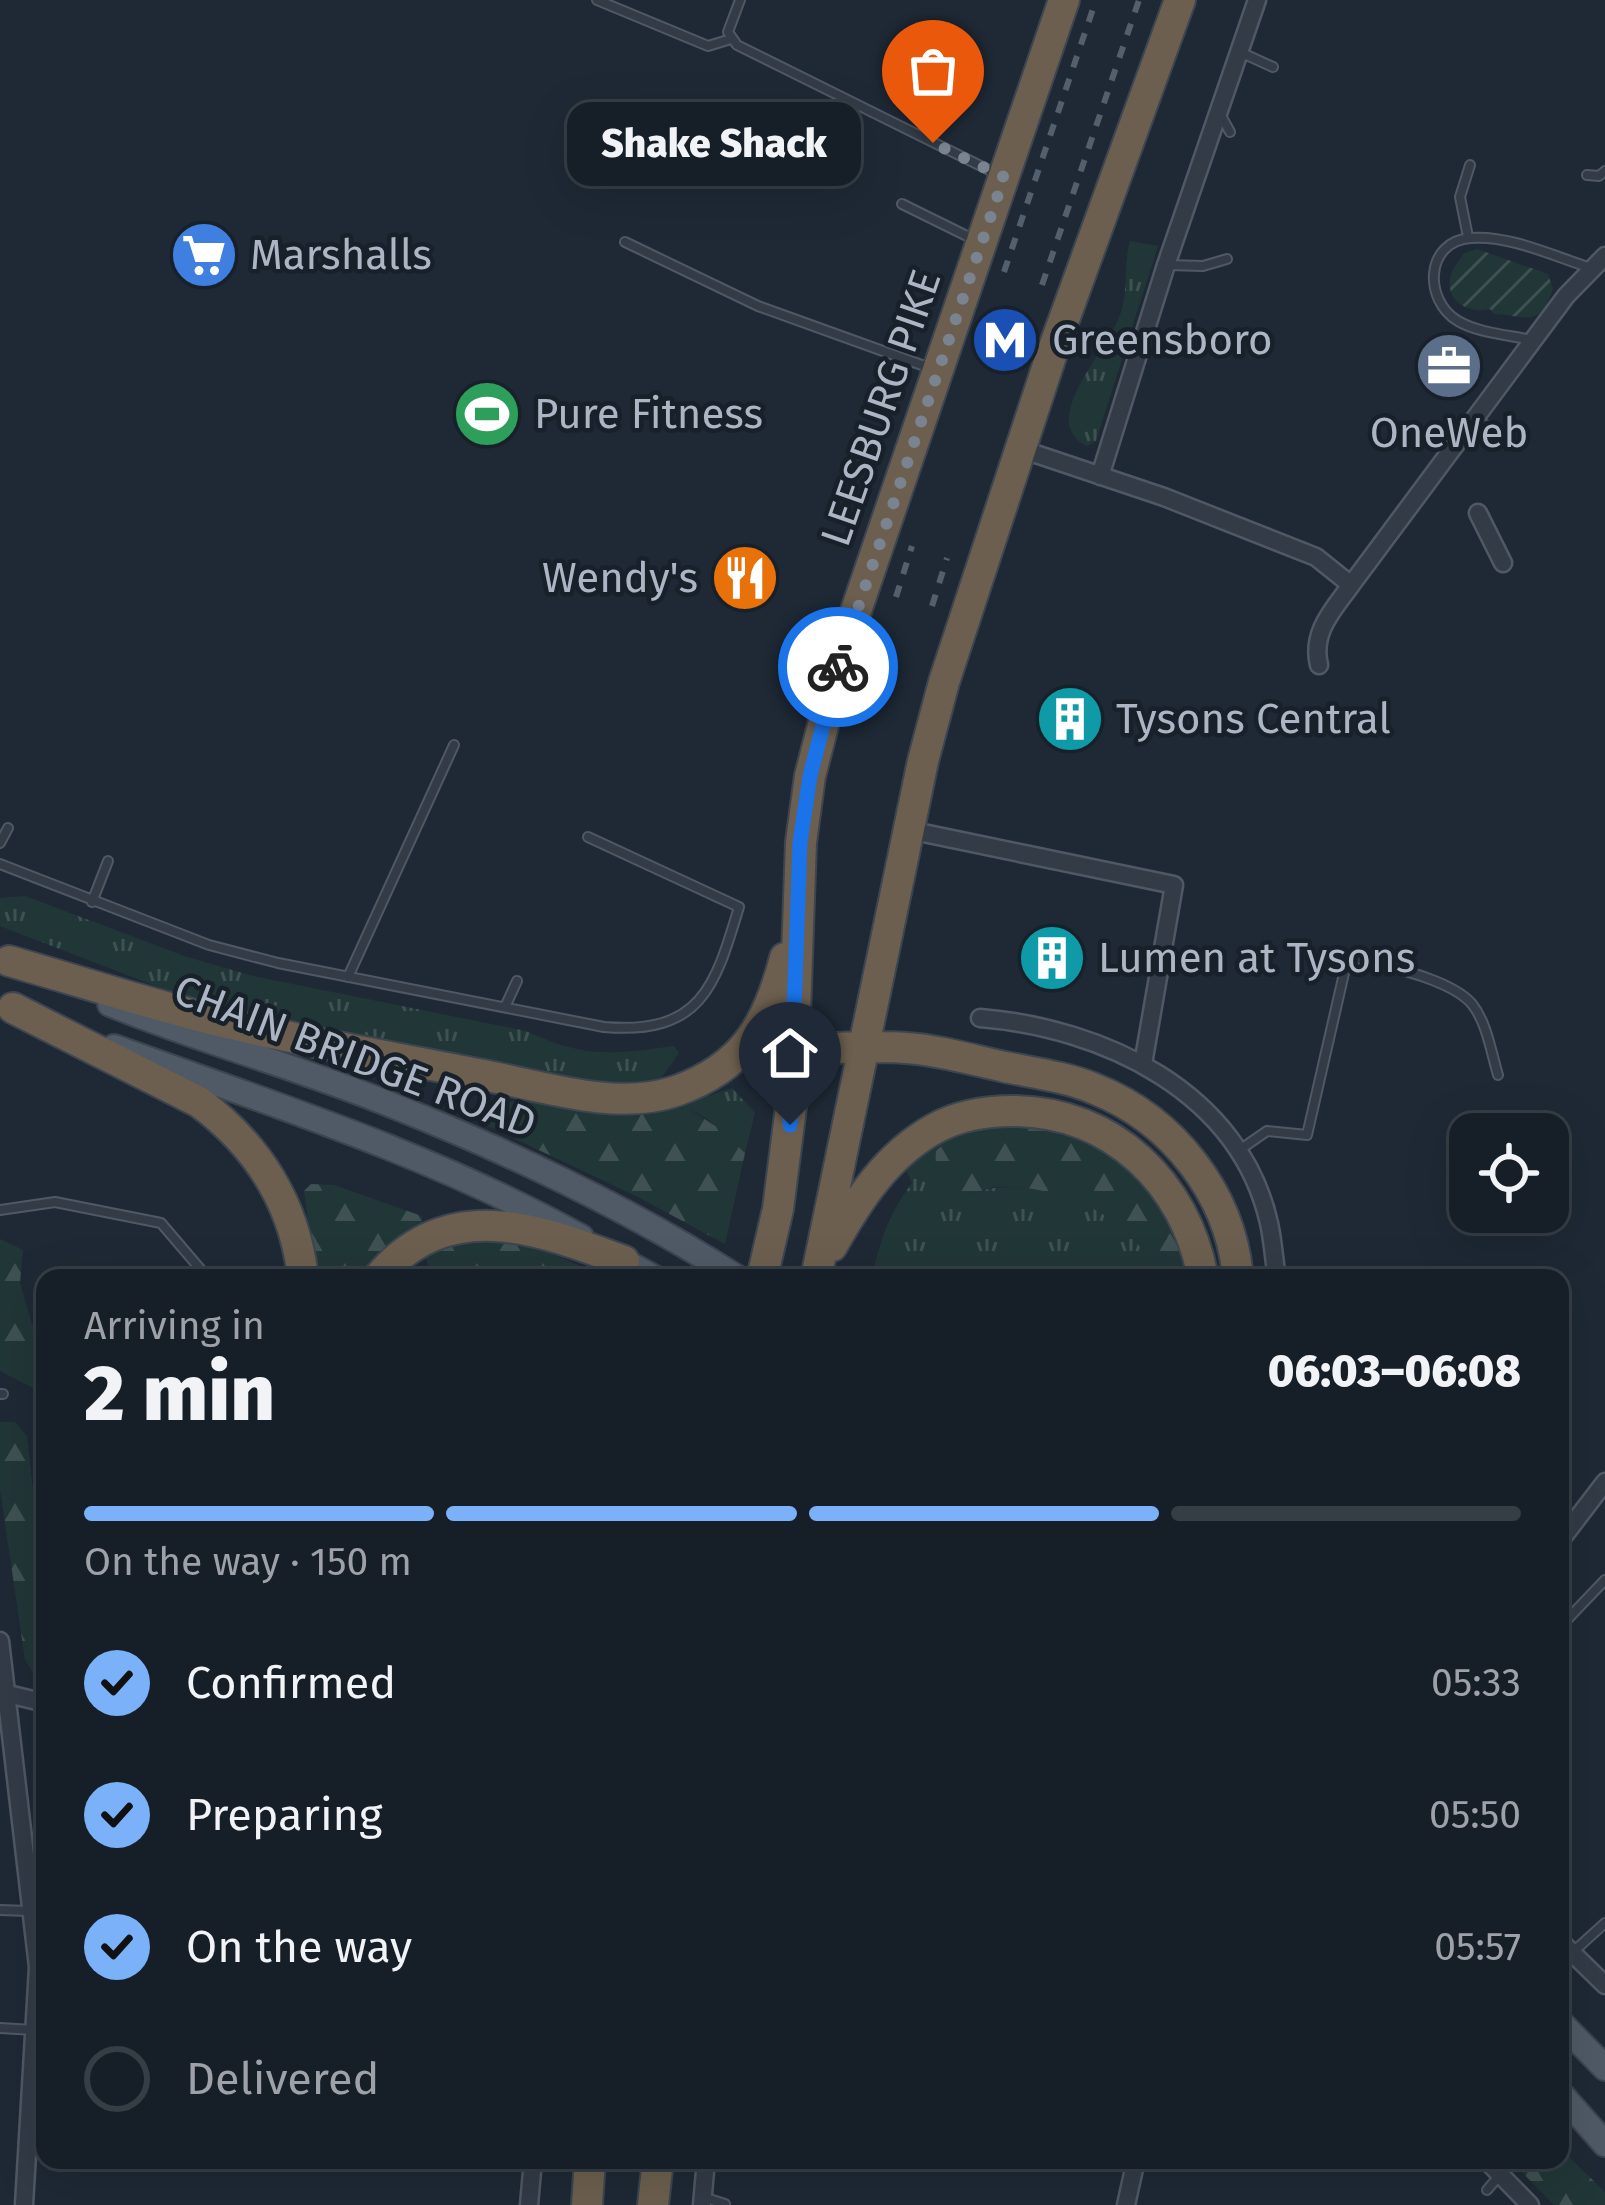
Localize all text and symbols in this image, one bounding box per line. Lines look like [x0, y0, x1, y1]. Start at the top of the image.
pin [882, 20, 984, 143]
icon: bag [900, 38, 966, 104]
callout: Shake Shack [567, 101, 861, 185]
text: Shake Shack [601, 121, 827, 167]
supermarket icon: Marshalls [169, 220, 239, 290]
place label: Marshalls [250, 230, 432, 280]
street label: LEESBURG PIKE [810, 264, 952, 552]
metro station icon: Greensboro [970, 305, 1040, 375]
place label: Greensboro [1052, 315, 1272, 365]
office icon: OneWeb [1414, 331, 1484, 401]
sports icon: Pure Fitness [452, 379, 522, 449]
place label: Pure Fitness [534, 389, 763, 439]
place label: OneWeb [1370, 408, 1528, 458]
restaurant icon: Wendy's [710, 543, 780, 613]
place label: Wendy's [542, 553, 698, 603]
courier [778, 607, 898, 727]
icon: bike [805, 634, 871, 700]
building icon: Tysons Central [1035, 684, 1105, 754]
place label: Tysons Central [1116, 694, 1391, 744]
building icon: Lumen at Tysons [1017, 923, 1087, 993]
place label: Lumen at Tysons [1098, 933, 1415, 983]
street label: CHAIN BRIDGE ROAD [167, 965, 543, 1149]
pin [739, 1002, 841, 1125]
icon: home [757, 1020, 823, 1086]
map controls [1449, 1113, 1569, 1233]
button: locate [1449, 1113, 1569, 1233]
text: Arriving in [84, 1303, 265, 1349]
text: 06:03–06:08 [1268, 1344, 1521, 1398]
text: 2 min [84, 1347, 275, 1441]
text: On the way · 150 m [84, 1539, 412, 1585]
icon: check [84, 1650, 150, 1716]
text: Confirmed [186, 1656, 396, 1710]
text: 05:33 [1431, 1660, 1521, 1706]
icon: check [84, 1782, 150, 1848]
text: Preparing [186, 1788, 382, 1842]
text: 05:50 [1429, 1792, 1521, 1838]
icon: check [84, 1914, 150, 1980]
text: On the way [186, 1920, 412, 1974]
text: 05:57 [1434, 1924, 1521, 1970]
text: Delivered [186, 2052, 379, 2106]

